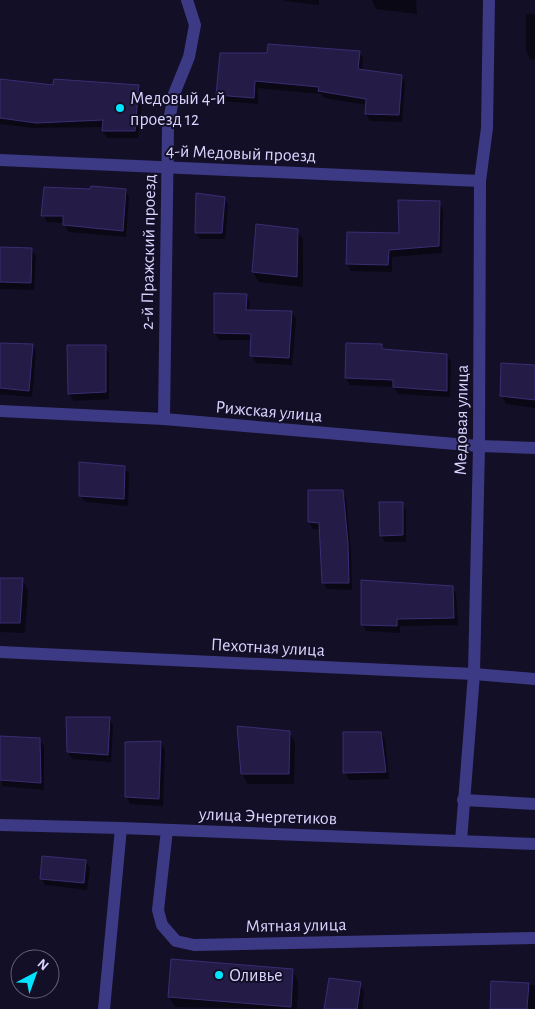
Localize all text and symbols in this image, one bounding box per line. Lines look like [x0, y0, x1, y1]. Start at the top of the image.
place label: Медовый 4-й проезд 12 [130, 90, 226, 129]
marker: Медовый 4-й проезд 12 [114, 102, 126, 114]
street label: 4-й Медовый проезд [166, 142, 316, 166]
street label: 2-й Пражский проезд [139, 174, 159, 330]
street label: Медовая улица [452, 364, 472, 476]
street label: Рижская улица [215, 398, 323, 426]
street label: Пехотная улица [210, 636, 326, 660]
street label: улица Энергетиков [198, 806, 337, 828]
street label: Мятная улица [245, 916, 347, 936]
north arrow [10, 949, 60, 999]
text: N [35, 956, 51, 973]
place label: Оливье [229, 967, 283, 985]
marker: Оливье [213, 969, 225, 981]

